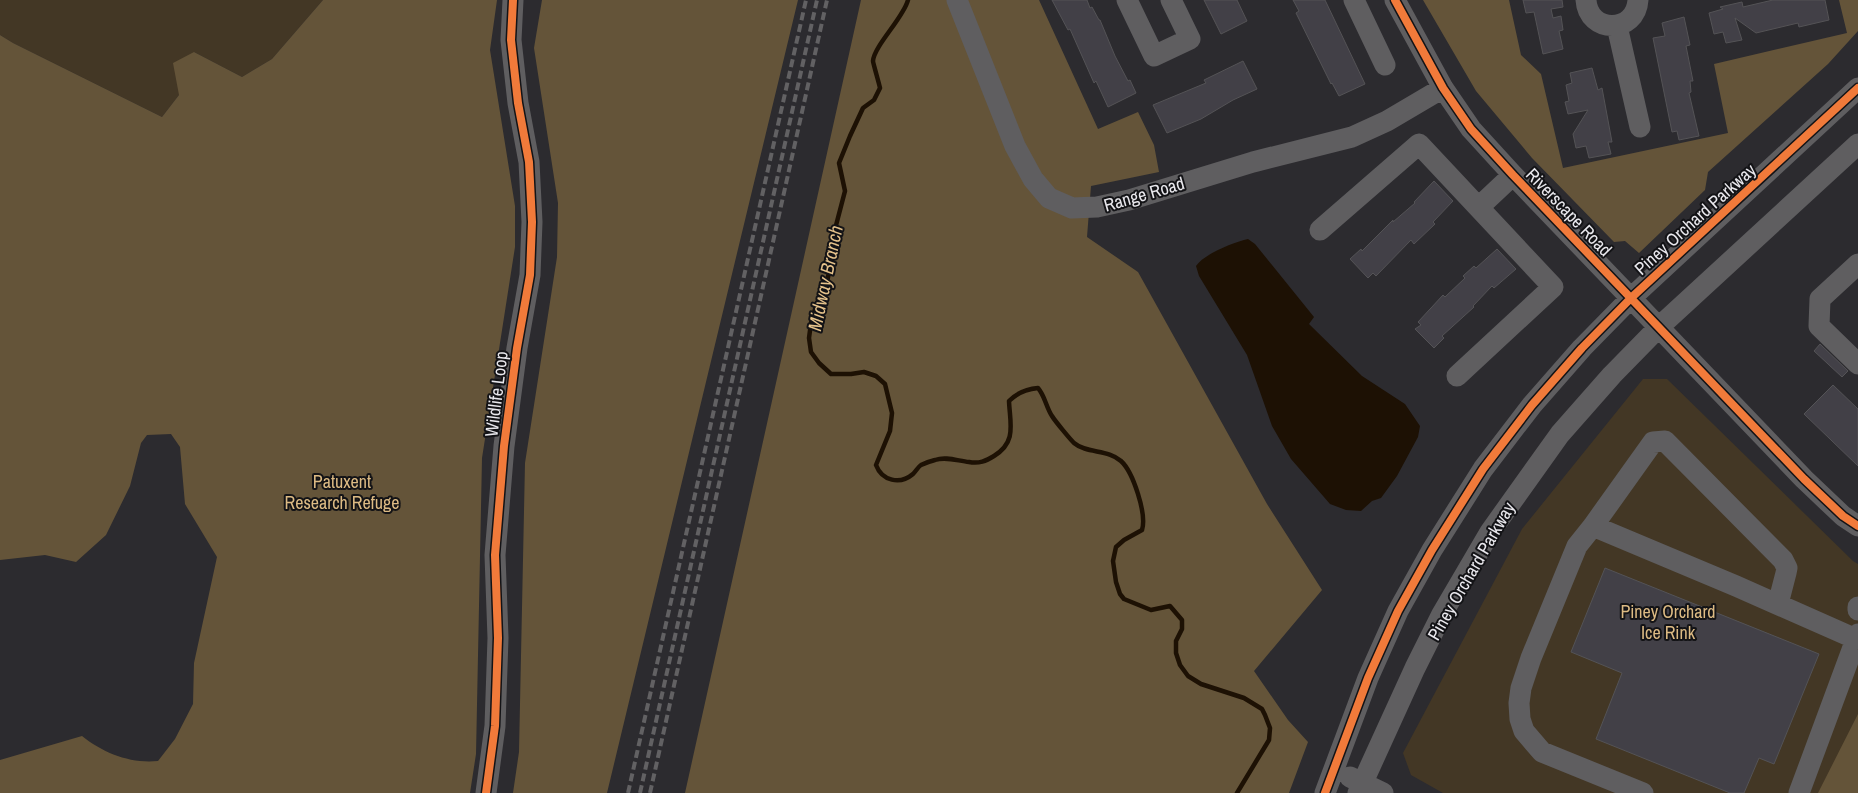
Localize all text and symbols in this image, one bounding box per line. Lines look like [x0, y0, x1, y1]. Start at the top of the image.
street label: Piney Orchard Parkway [1629, 157, 1762, 280]
street label: Riverscape Road [1520, 162, 1618, 262]
street label: Range Road [1101, 171, 1187, 217]
water label: Midway Branch [801, 223, 849, 333]
street label: Wildlife Loop [478, 350, 514, 438]
park label: Patuxent Research Refuge [285, 469, 399, 515]
street label: Piney Orchard Parkway [1421, 497, 1521, 645]
park label: Piney Orchard Ice Rink [1620, 599, 1716, 645]

